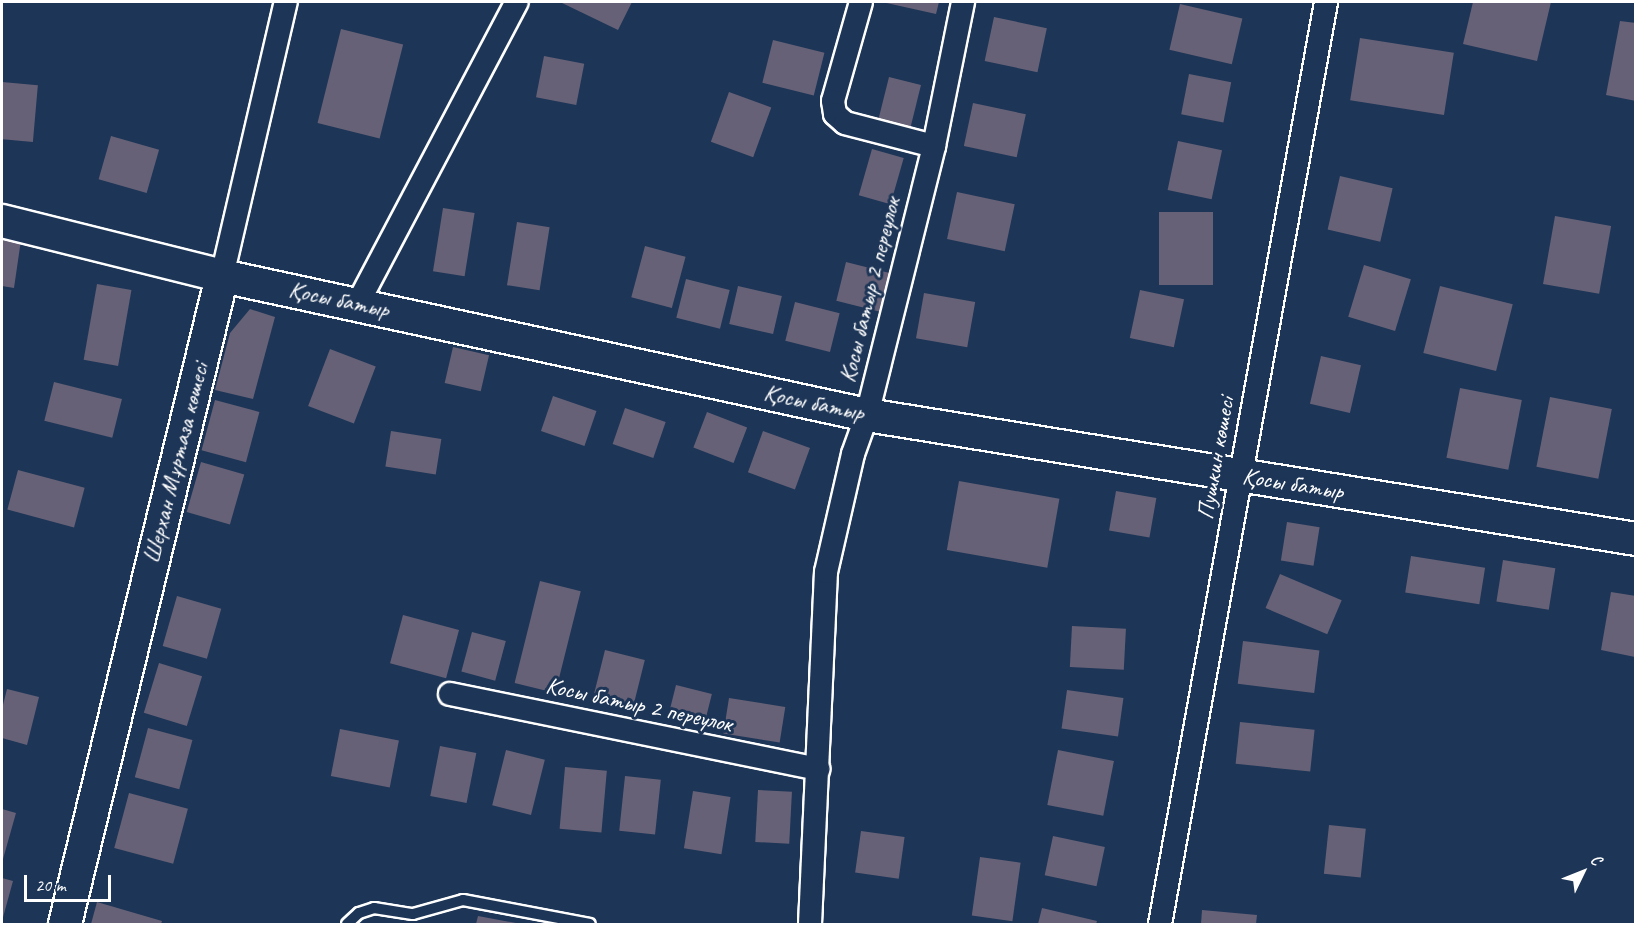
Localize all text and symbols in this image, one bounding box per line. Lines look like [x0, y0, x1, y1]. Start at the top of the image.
street label: Косы батыр 2 переулок [833, 195, 907, 385]
street label: Қосы батыр [286, 275, 392, 325]
street label: Шерхан Мұртаза көшесі [137, 360, 215, 566]
street label: Қосы батыр [761, 378, 867, 428]
street label: Пушкин көшесі [1191, 394, 1241, 522]
street label: Қосы батыр [1240, 462, 1346, 506]
street label: Косы батыр 2 переулок [543, 671, 735, 739]
north arrow [1553, 842, 1613, 902]
text: С [1586, 850, 1606, 869]
scale bar [27, 863, 114, 901]
text: 20 m [35, 874, 66, 896]

